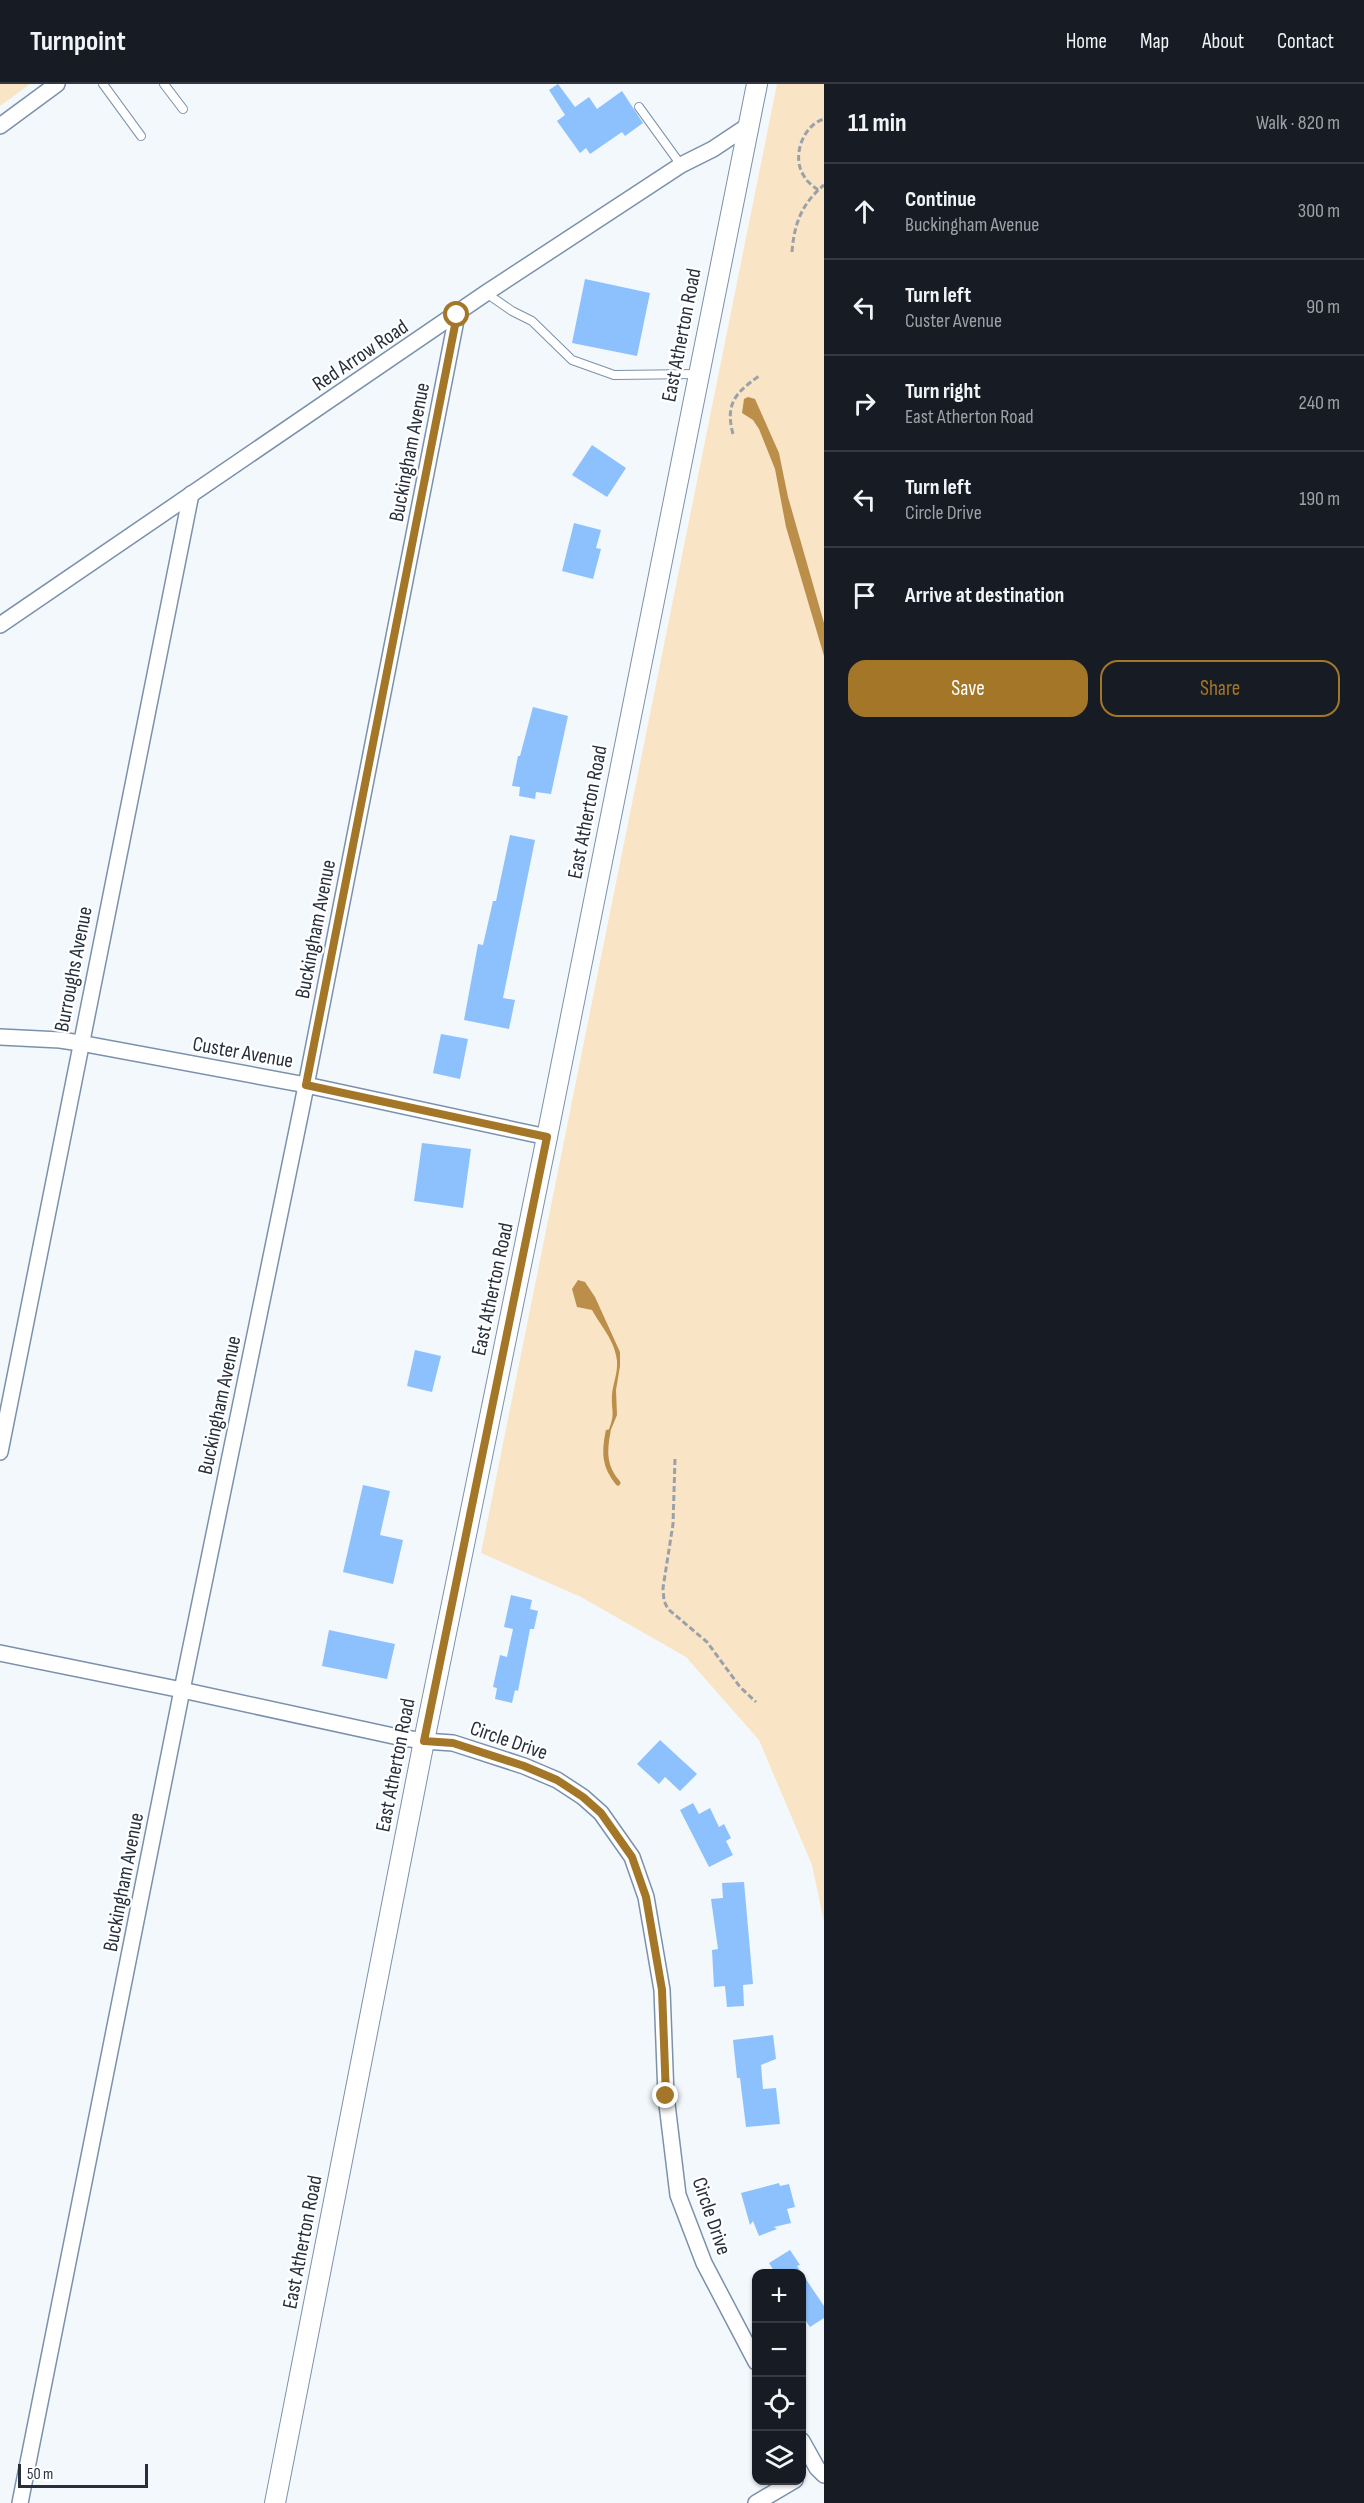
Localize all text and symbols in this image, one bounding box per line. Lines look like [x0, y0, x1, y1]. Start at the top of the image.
text: Turnpoint [30, 25, 126, 58]
text: Home [1066, 29, 1107, 54]
text: Map [1140, 29, 1169, 54]
text: About [1202, 29, 1244, 54]
text: Contact [1277, 29, 1334, 54]
text: 11 min [848, 108, 907, 139]
text: Walk · 820 m [1256, 111, 1340, 135]
text: Continue [905, 186, 976, 213]
icon: ahead [848, 195, 881, 228]
text: 300 m [1298, 199, 1340, 223]
text: Buckingham Avenue [905, 213, 1039, 237]
street label: East Atherton Road [656, 266, 707, 404]
text: Turn left [905, 282, 971, 309]
icon: left [848, 291, 881, 324]
text: 90 m [1306, 295, 1340, 319]
route start [443, 301, 469, 327]
text: Custer Avenue [905, 309, 1002, 333]
street label: Red Arrow Road [308, 314, 413, 396]
text: Turn right [905, 378, 981, 405]
street label: Buckingham Avenue [384, 380, 435, 524]
icon: right [848, 387, 881, 420]
text: 240 m [1299, 391, 1340, 415]
text: East Atherton Road [905, 405, 1034, 429]
text: Turn left [905, 474, 971, 501]
icon: left [848, 483, 881, 516]
text: 190 m [1299, 487, 1340, 511]
text: Circle Drive [905, 501, 982, 525]
icon: arrive [848, 579, 881, 612]
text: Arrive at destination [905, 582, 1064, 609]
button: Save [848, 660, 1088, 717]
button: Share [1100, 660, 1340, 717]
street label: East Atherton Road [562, 743, 613, 881]
street label: Buckingham Avenue [290, 857, 341, 1001]
street label: Burroughs Avenue [49, 904, 98, 1034]
street label: Custer Avenue [191, 1031, 295, 1074]
street label: East Atherton Road [466, 1220, 519, 1358]
street label: Buckingham Avenue [193, 1334, 246, 1477]
street label: East Atherton Road [370, 1696, 421, 1834]
street label: Circle Drive [467, 1716, 551, 1765]
street label: Buckingham Avenue [98, 1810, 149, 1954]
route end [652, 2082, 678, 2108]
street label: East Atherton Road [277, 2173, 328, 2311]
street label: Circle Drive [687, 2174, 736, 2258]
map controls [752, 2269, 806, 2485]
button: + [752, 2269, 806, 2323]
button: − [752, 2323, 806, 2377]
button: locate [752, 2377, 806, 2431]
button: layers [752, 2431, 806, 2485]
scale bar [18, 2461, 148, 2488]
text: 50 m [27, 2465, 53, 2484]

